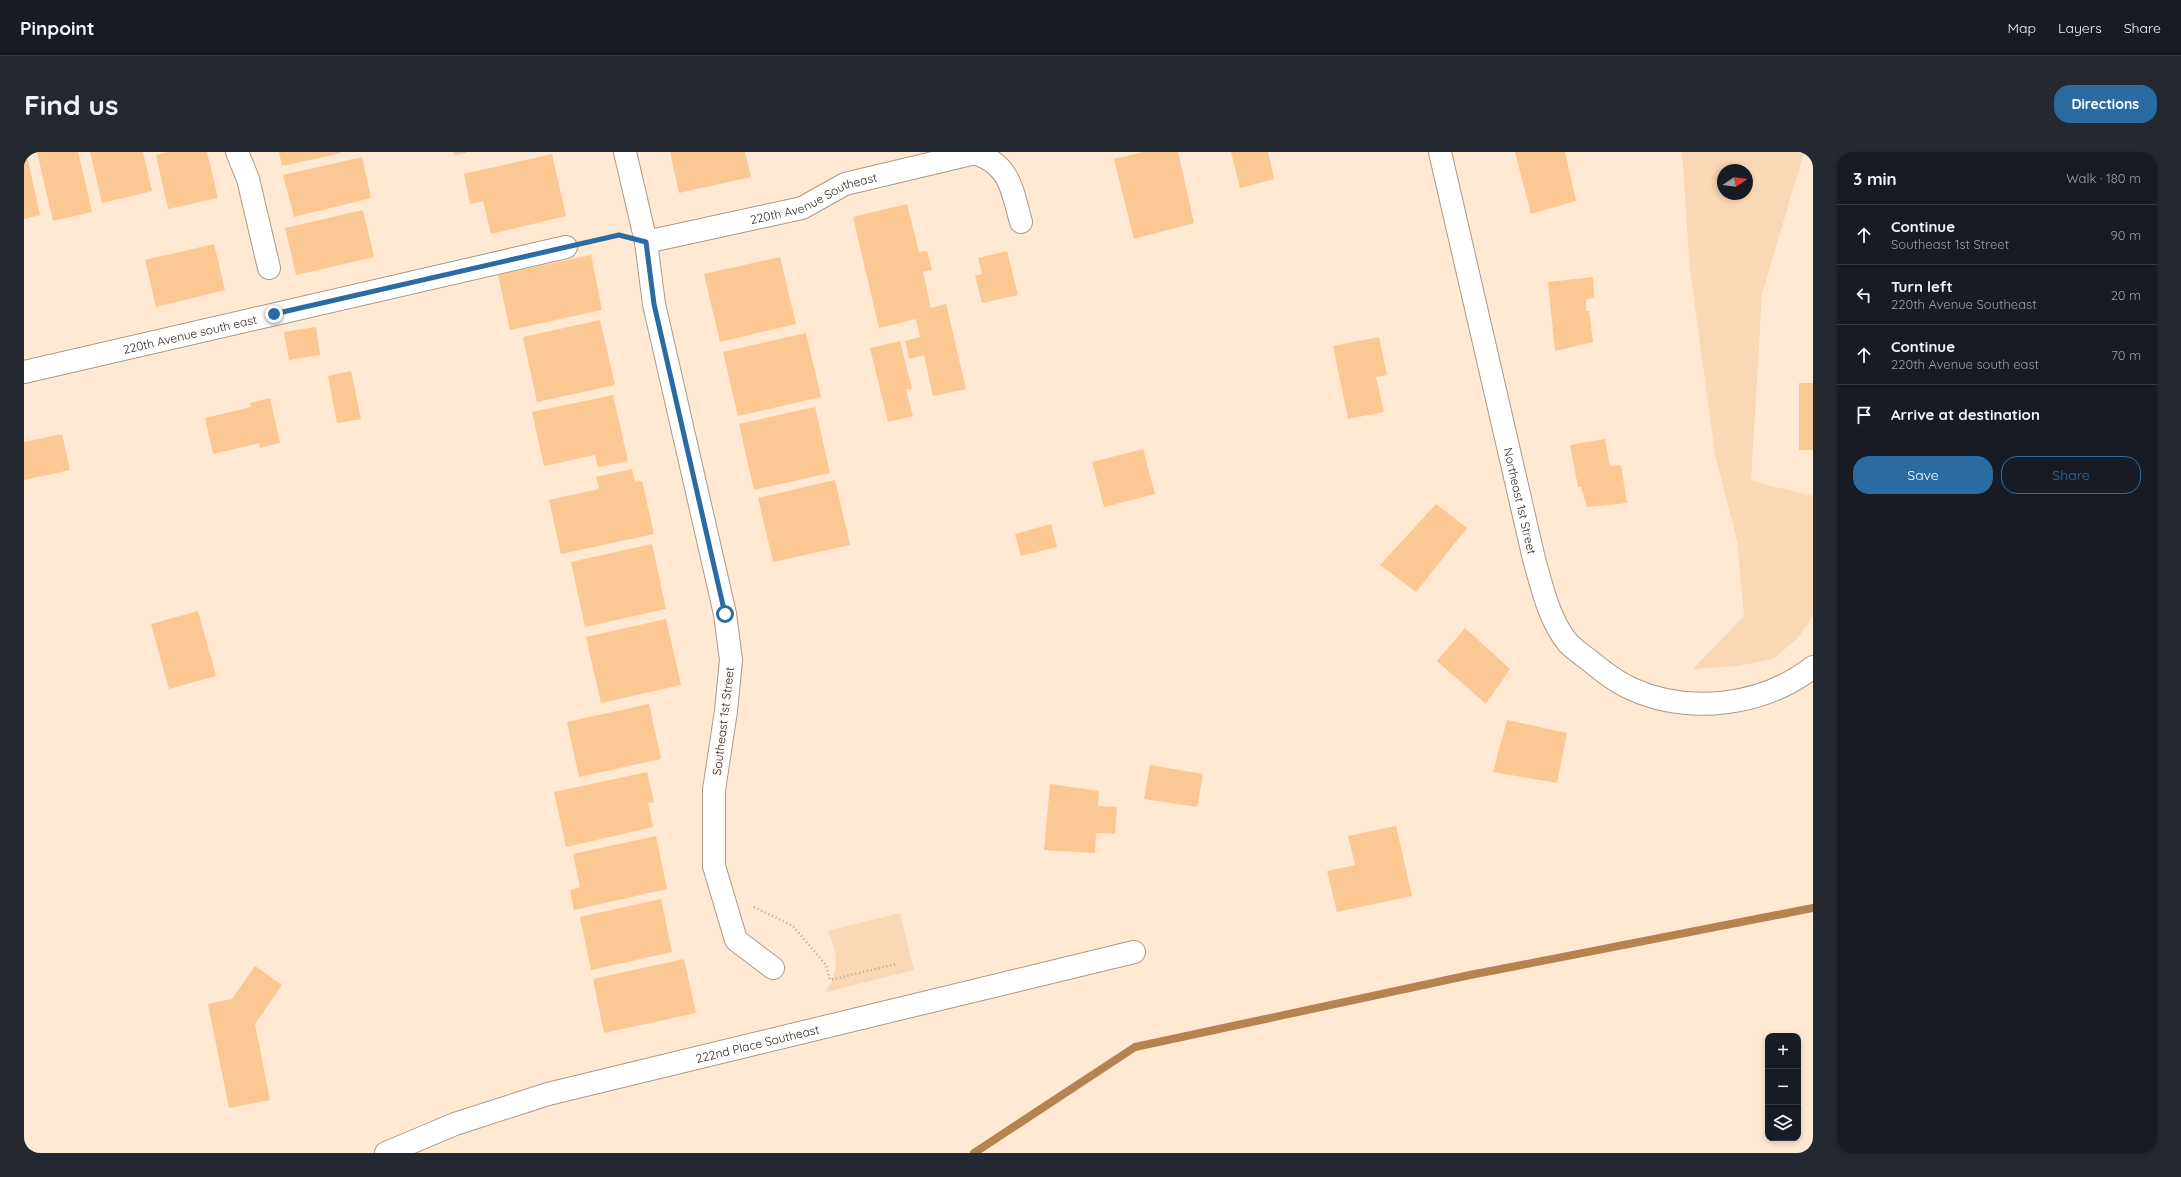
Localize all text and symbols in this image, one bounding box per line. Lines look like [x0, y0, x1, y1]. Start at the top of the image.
text: Pinpoint [20, 16, 95, 40]
text: Map [2007, 19, 2036, 37]
text: Layers [2058, 19, 2102, 37]
text: Share [2124, 19, 2161, 37]
button: Directions [2054, 85, 2157, 123]
text: Find us [24, 87, 118, 122]
north arrow [1717, 164, 1753, 200]
text: 3 min [1853, 168, 1897, 189]
street label: 220th Avenue Southeast [749, 169, 878, 227]
text: Walk · 180 m [2066, 170, 2141, 186]
text: Continue [1891, 217, 1955, 236]
icon: ahead [1853, 224, 1875, 246]
text: 90 m [2111, 227, 2141, 243]
text: Southeast 1st Street [1891, 236, 2009, 252]
text: Turn left [1891, 277, 1953, 296]
icon: left [1853, 284, 1875, 306]
text: 20 m [2111, 287, 2141, 303]
text: 220th Avenue Southeast [1891, 296, 2037, 312]
route end [265, 305, 283, 323]
street label: 220th Avenue south east [121, 311, 258, 356]
text: Continue [1891, 337, 1955, 356]
icon: ahead [1853, 344, 1875, 366]
text: 70 m [2111, 347, 2141, 363]
text: 220th Avenue south east [1891, 356, 2039, 372]
icon: arrive [1853, 404, 1875, 426]
text: Arrive at destination [1891, 405, 2040, 424]
street label: Northeast 1st Street [1501, 446, 1540, 556]
button: Save [1853, 456, 1993, 494]
button: Share [2001, 456, 2141, 494]
route start [716, 605, 734, 623]
street label: Southeast 1st Street [709, 666, 737, 776]
street label: 222nd Place Southeast [694, 1021, 821, 1065]
map controls [1765, 1033, 1801, 1141]
button: + [1765, 1033, 1801, 1069]
button: − [1765, 1069, 1801, 1105]
button: layers [1765, 1105, 1801, 1141]

